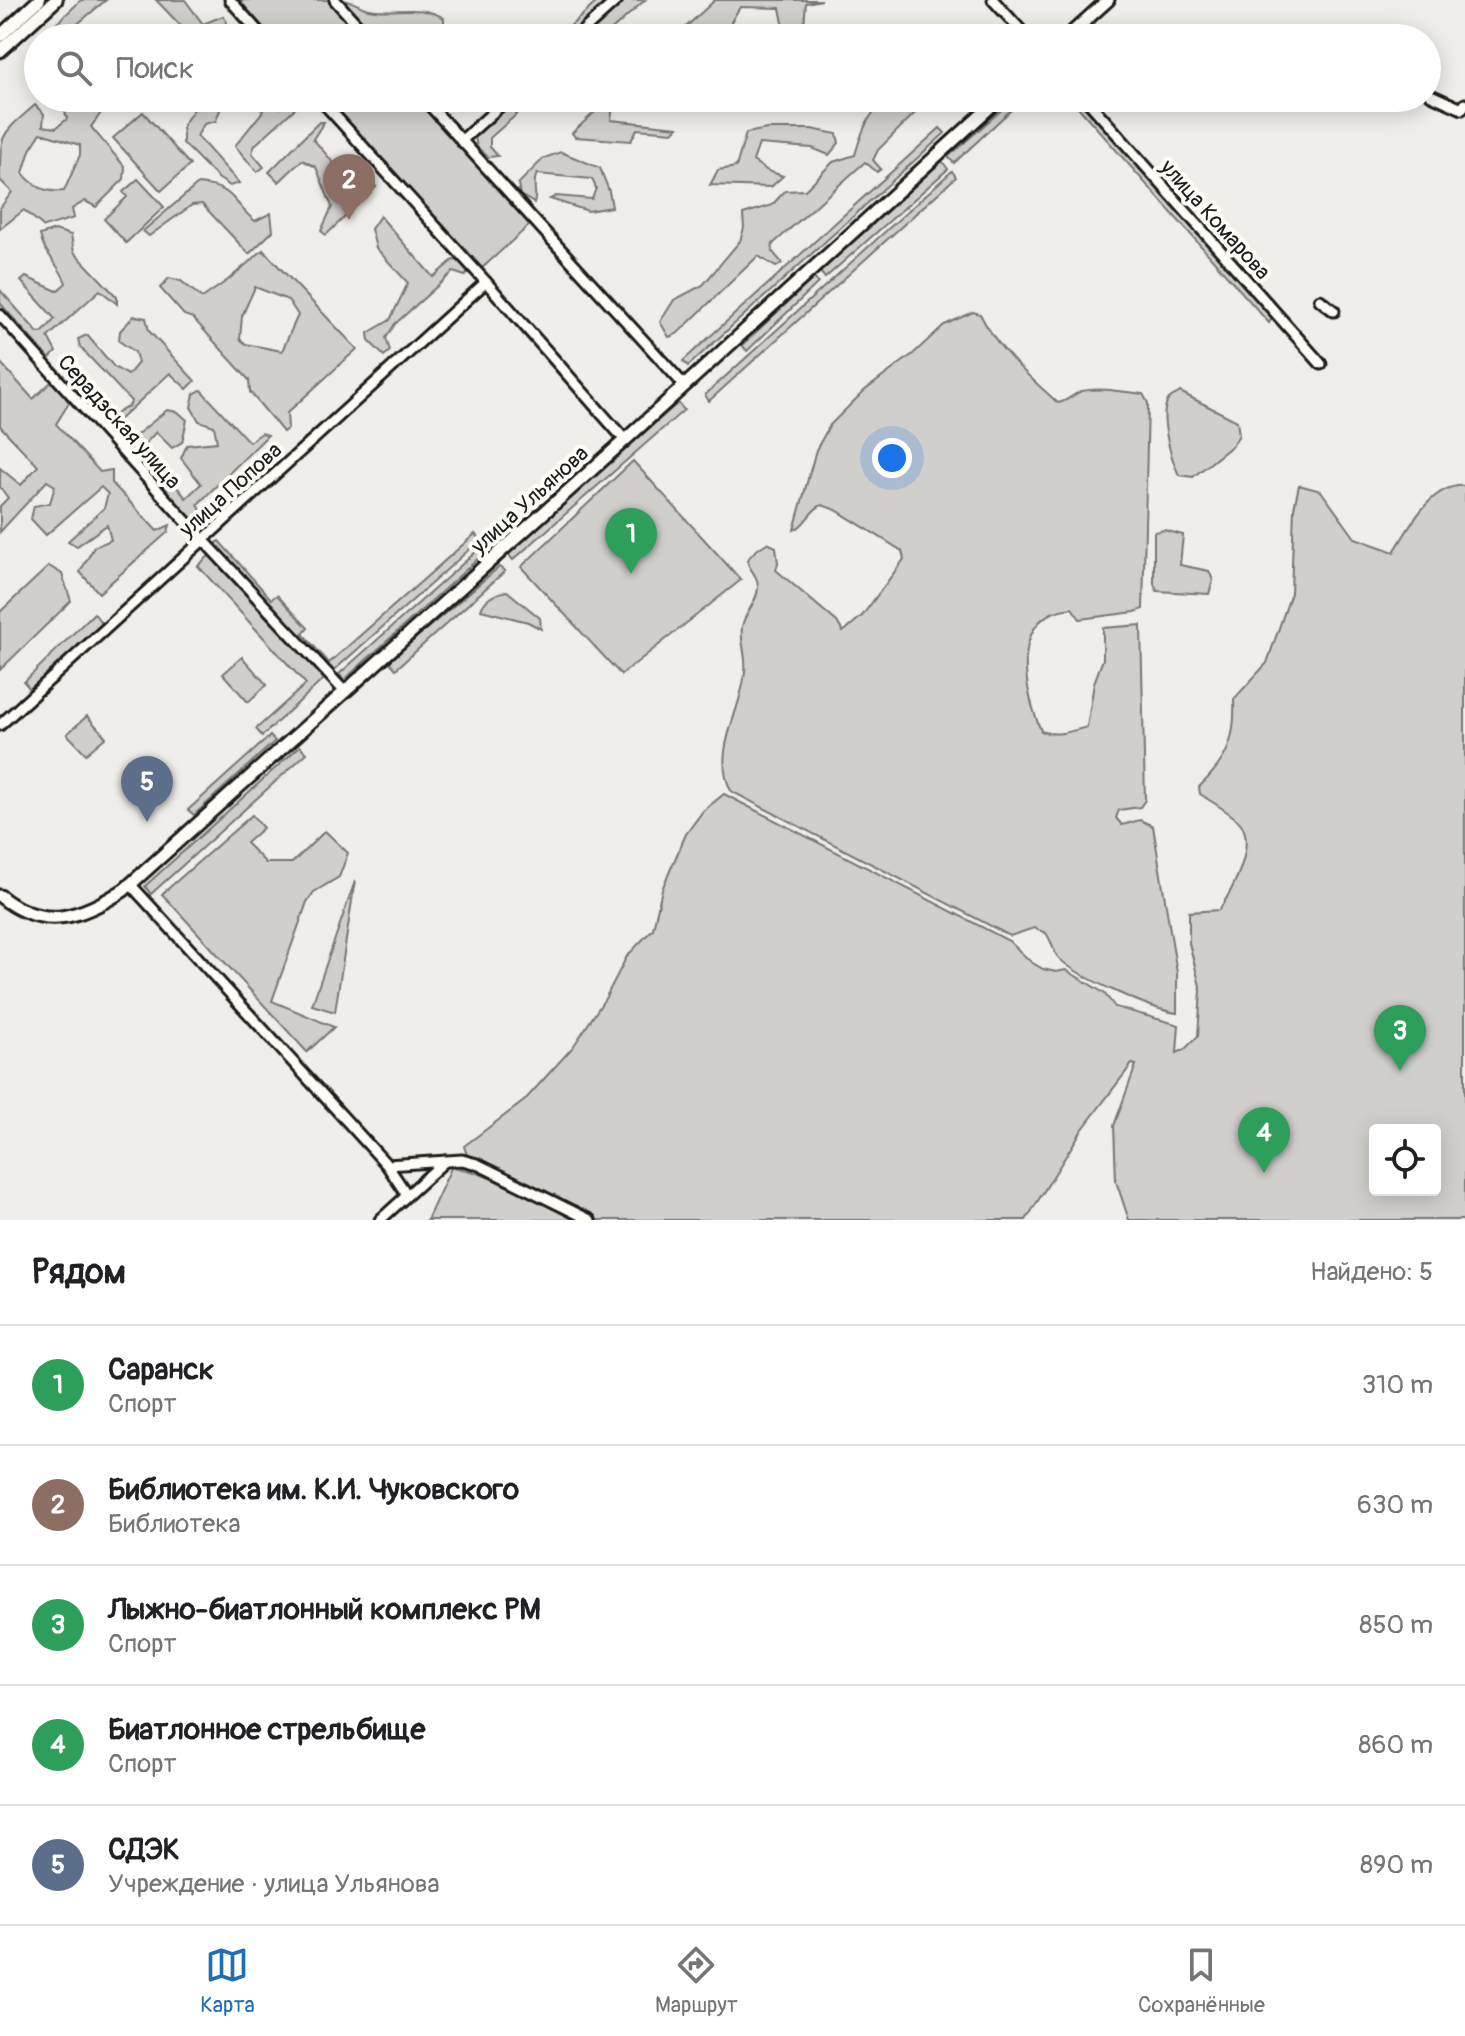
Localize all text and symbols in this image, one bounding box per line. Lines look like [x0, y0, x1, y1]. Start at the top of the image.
search box [24, 24, 1441, 112]
icon: search [52, 46, 96, 90]
text: Поиск [116, 50, 194, 87]
street label: улица Комарова [1153, 153, 1277, 286]
pin: 2 [323, 154, 375, 220]
street label: Серадзская улица [51, 349, 187, 495]
street label: улица Попова [173, 436, 288, 544]
your location [872, 438, 912, 478]
street label: улица Ульянова [464, 440, 594, 561]
pin: 1 [605, 508, 657, 574]
pin: 5 [121, 756, 173, 822]
pin: 3 [1374, 1005, 1426, 1071]
pin: 4 [1238, 1107, 1290, 1173]
map controls [1369, 1124, 1441, 1196]
button: locate [1369, 1124, 1441, 1196]
text: Рядом [32, 1251, 126, 1294]
text: Найдено: 5 [1310, 1256, 1433, 1288]
text: Саранск [108, 1351, 214, 1388]
text: 1 [53, 1369, 63, 1401]
text: 310 m [1362, 1369, 1433, 1401]
text: Спорт [108, 1388, 177, 1420]
text: Библиотека им. К.И. Чуковского [108, 1471, 519, 1508]
text: 2 [51, 1489, 65, 1521]
text: 630 m [1357, 1489, 1433, 1521]
text: Библиотека [108, 1508, 241, 1540]
text: Лыжно-биатлонный комплекс РМ [108, 1591, 541, 1628]
text: 3 [51, 1609, 65, 1641]
text: 850 m [1359, 1609, 1433, 1641]
text: Спорт [108, 1628, 177, 1660]
text: Биатлонное стрельбище [108, 1711, 425, 1748]
text: 4 [50, 1729, 66, 1761]
text: 860 m [1358, 1729, 1433, 1761]
text: Спорт [108, 1748, 177, 1780]
text: СДЭК [108, 1831, 180, 1868]
text: 5 [51, 1849, 65, 1881]
text: 890 m [1360, 1849, 1433, 1881]
text: Учреждение · улица Ульянова [108, 1868, 440, 1900]
tab: Карта [200, 1943, 255, 2019]
tab: Маршрут [655, 1943, 738, 2019]
tab: Сохранённые [1138, 1943, 1265, 2019]

